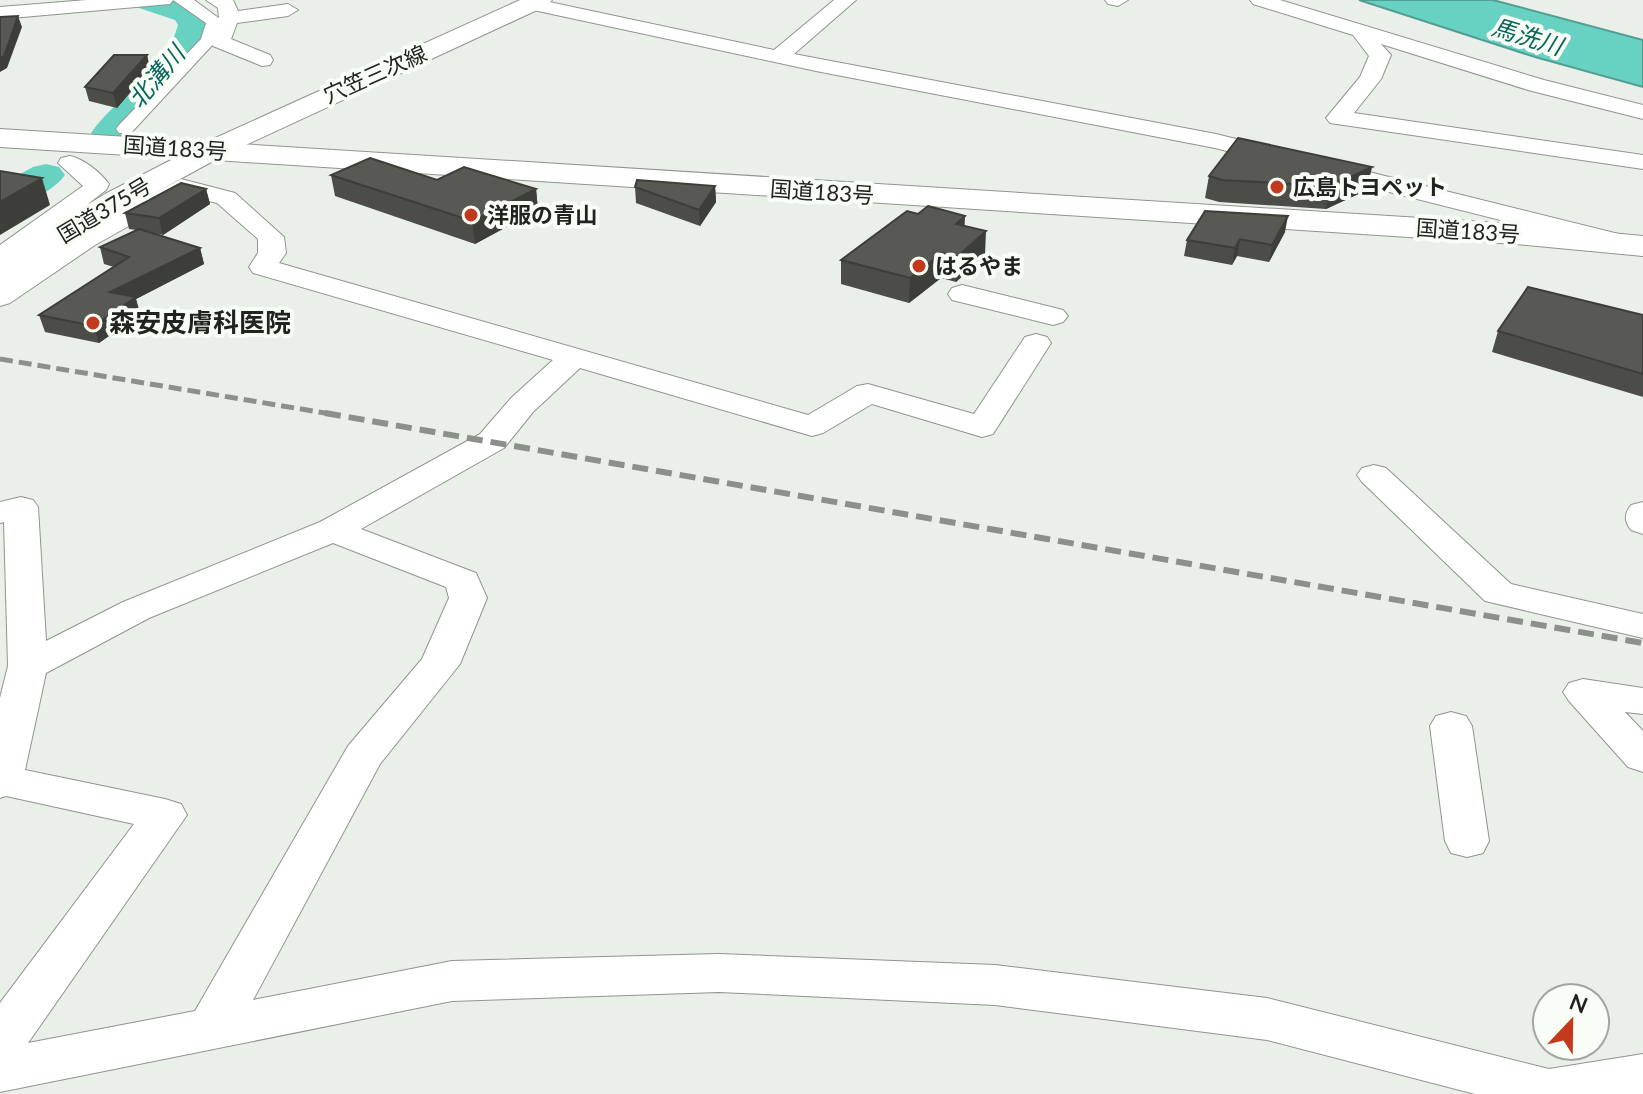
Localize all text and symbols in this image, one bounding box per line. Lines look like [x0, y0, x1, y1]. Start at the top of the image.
water label: 馬洗川 [1489, 11, 1569, 61]
water label: 北溝川 [122, 37, 192, 113]
street label: 穴笠三次線 [319, 39, 431, 108]
street label: 国道183号 [122, 130, 228, 165]
street label: 国道375号 [52, 171, 155, 248]
place label: 広島トヨペット [1293, 173, 1447, 200]
street label: 国道183号 [769, 174, 875, 209]
marker: 広島トヨペット [1268, 178, 1286, 196]
place label: 洋服の青山 [487, 201, 597, 228]
marker: 洋服の青山 [462, 206, 480, 224]
street label: 国道183号 [1415, 213, 1521, 248]
place label: はるやま [935, 252, 1023, 279]
marker: はるやま [910, 257, 928, 275]
place label: 森安皮膚科医院 [109, 306, 291, 338]
marker: 森安皮膚科医院 [84, 314, 102, 332]
north arrow [1531, 982, 1611, 1062]
text: N [1566, 987, 1592, 1019]

